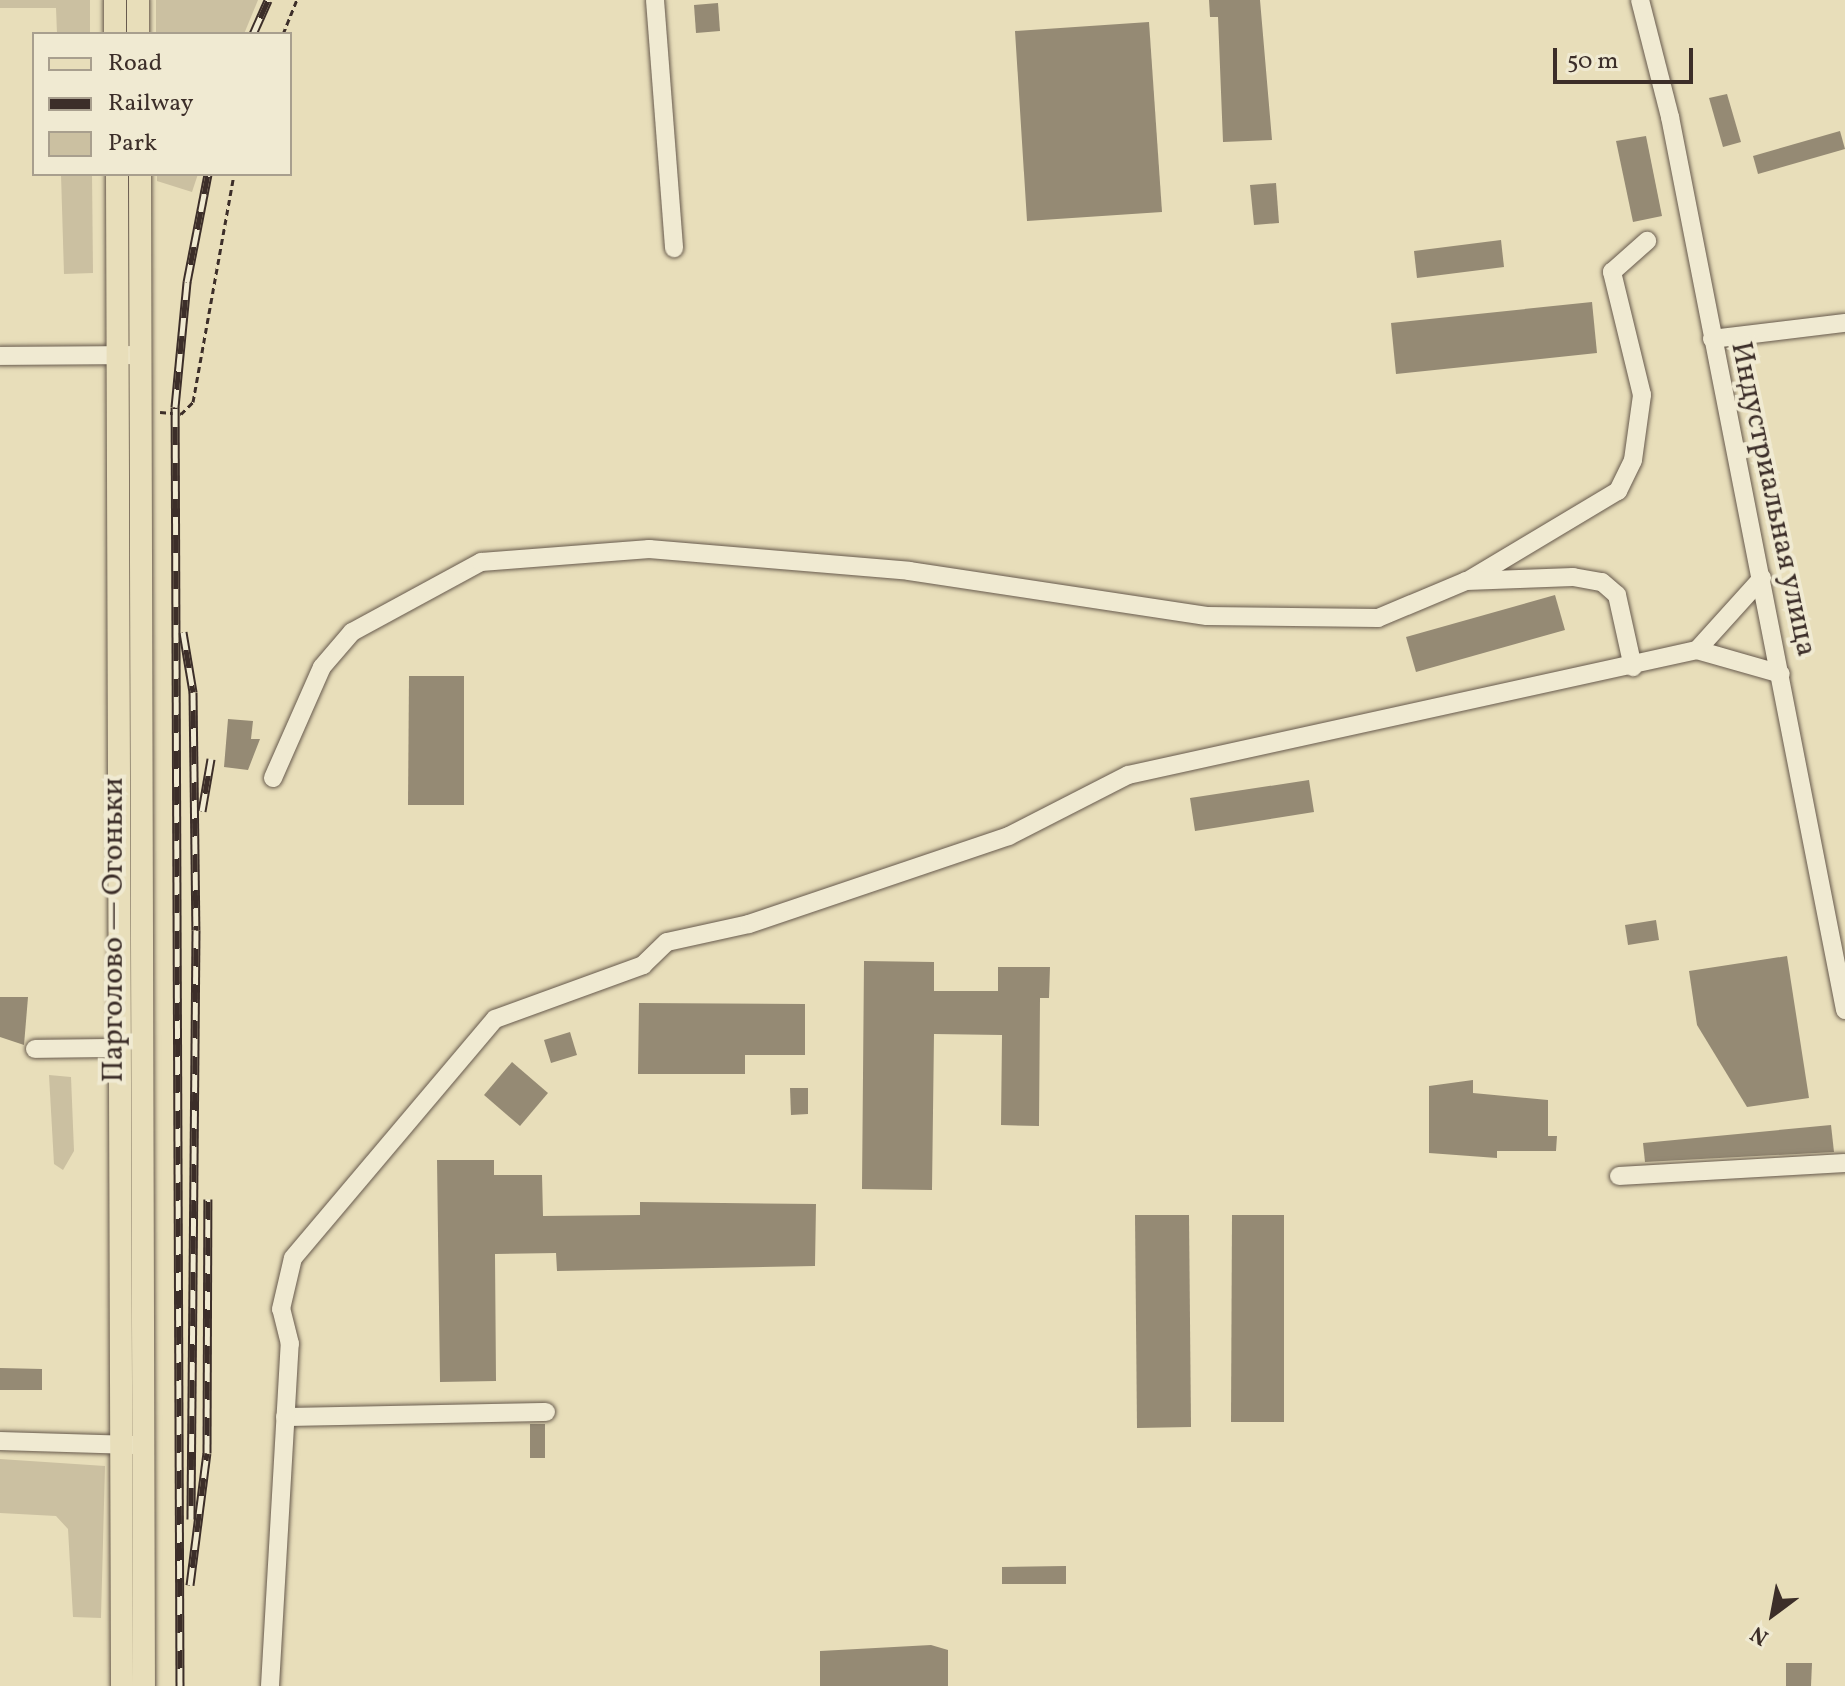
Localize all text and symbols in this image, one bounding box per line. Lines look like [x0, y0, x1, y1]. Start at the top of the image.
legend [32, 32, 292, 176]
scale bar [1557, 32, 1697, 82]
text: 50 m [1567, 45, 1619, 79]
text: Road [108, 47, 162, 81]
text: Railway [108, 87, 194, 121]
text: Park [108, 127, 157, 161]
street label: Индустриальная улица [1722, 338, 1824, 660]
street label: Парголово — Огоньки [96, 777, 132, 1083]
north arrow [1733, 1574, 1813, 1654]
text: N [1745, 1617, 1775, 1652]

